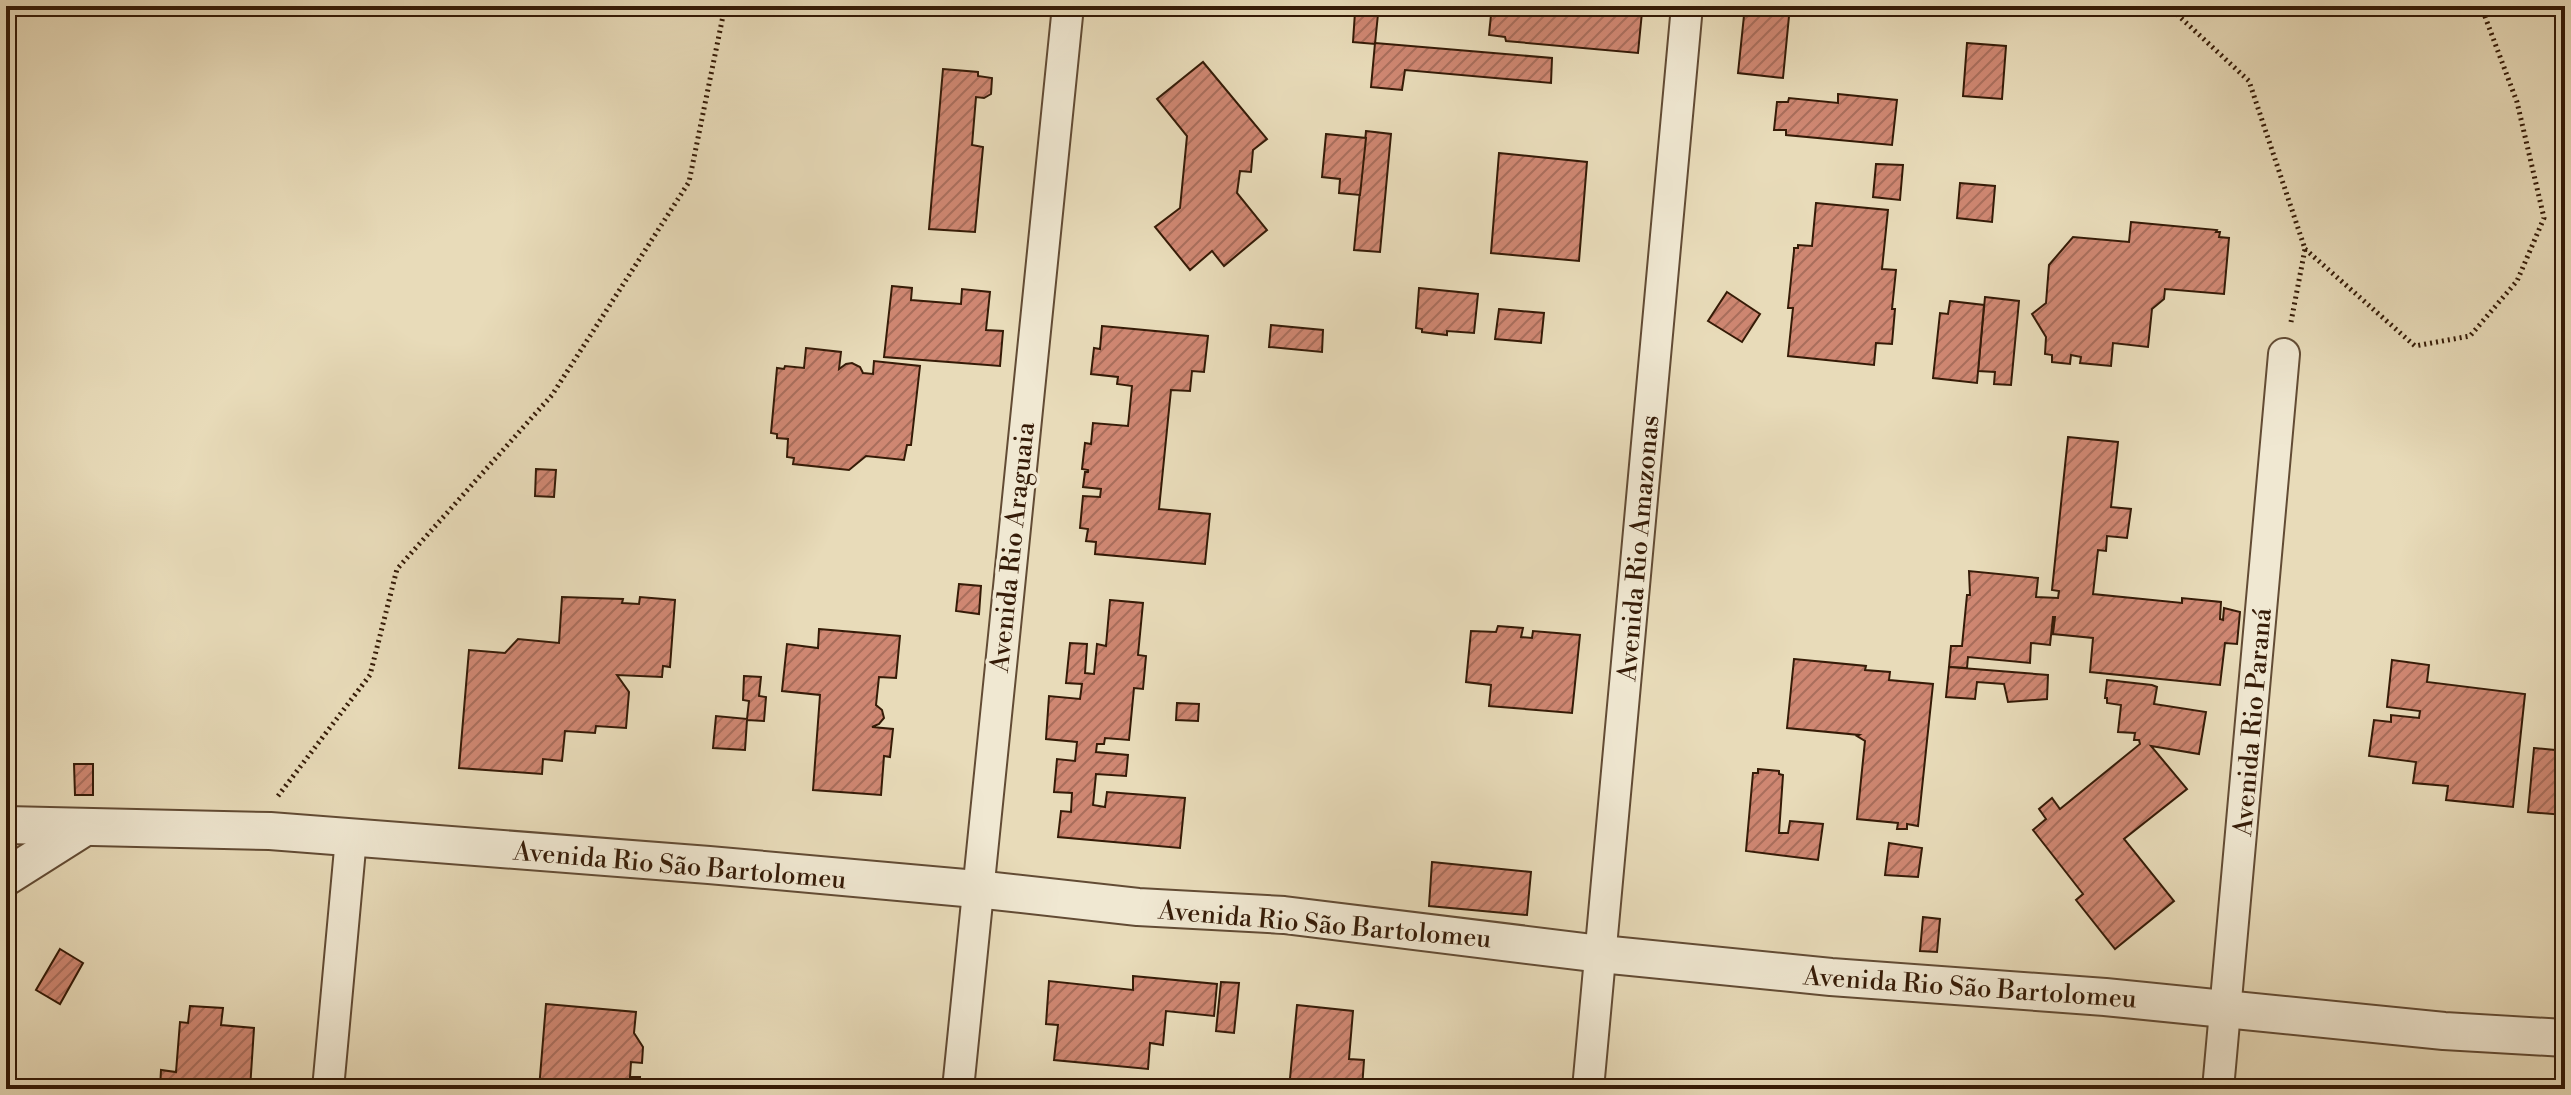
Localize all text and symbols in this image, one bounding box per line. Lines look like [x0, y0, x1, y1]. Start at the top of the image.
street label: Avenida Rio Amazonas [1611, 414, 1667, 683]
street label: Avenida Rio Araguaia [984, 420, 1042, 675]
street label: Avenida Rio Paraná [2227, 606, 2279, 838]
street label: Avenida Rio São Bartolomeu [511, 835, 848, 897]
street label: Avenida Rio São Bartolomeu [1156, 894, 1493, 956]
street label: Avenida Rio São Bartolomeu [1801, 960, 2138, 1016]

